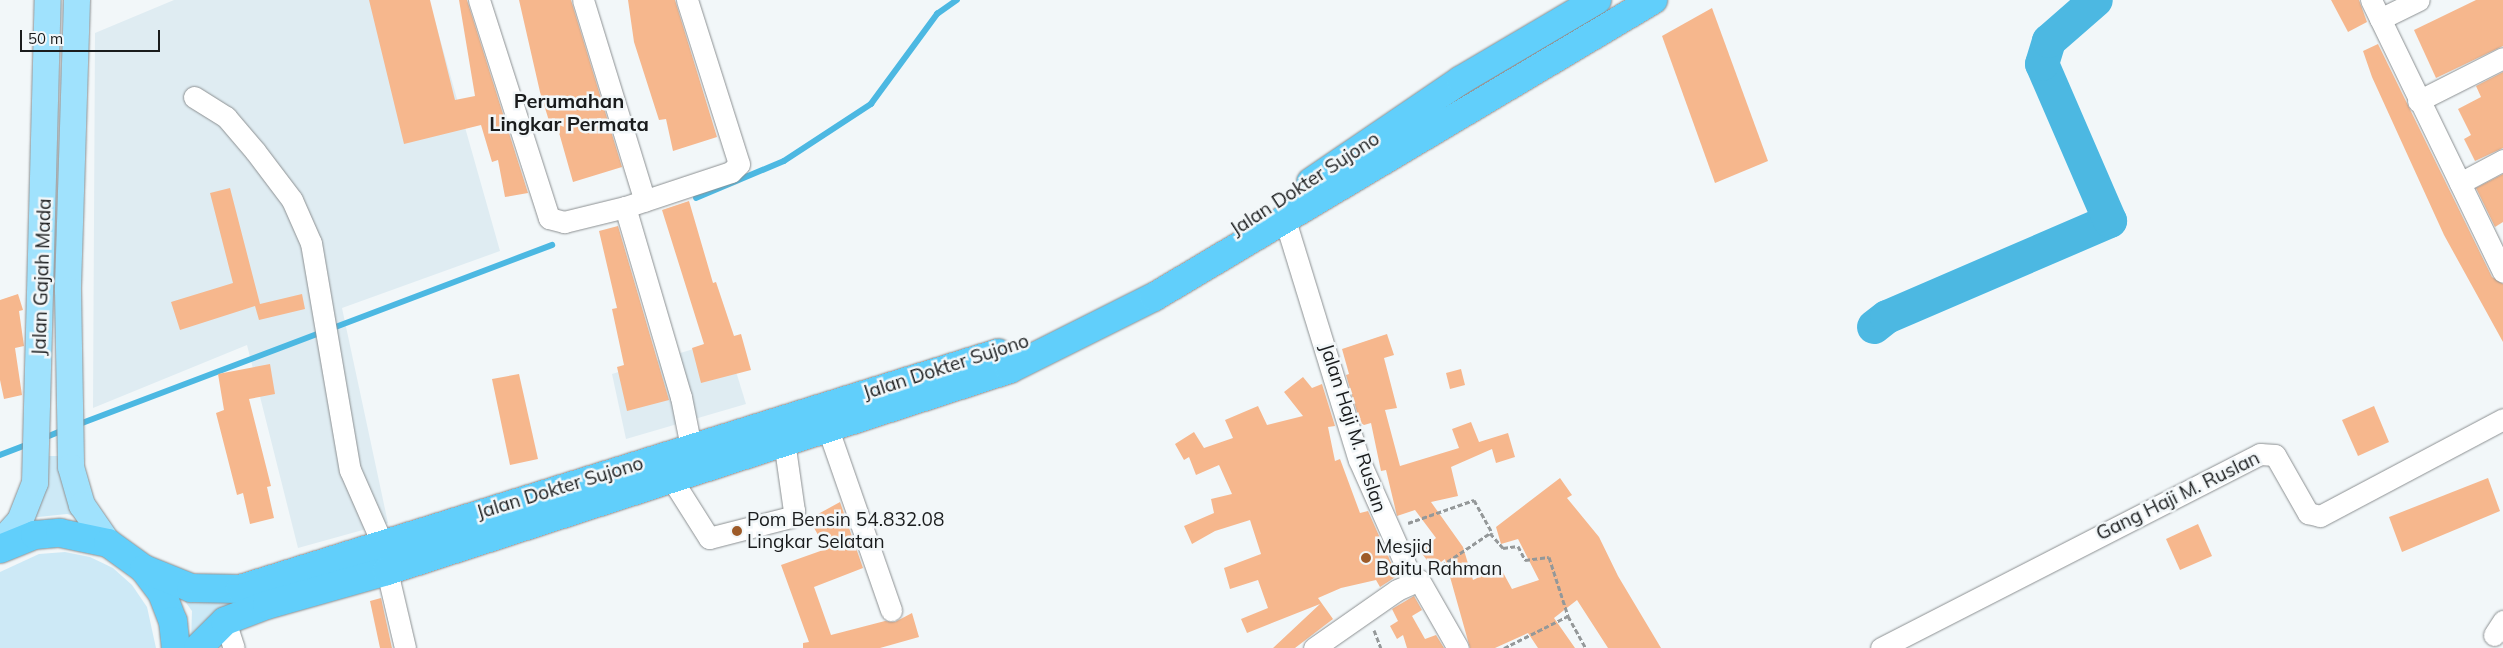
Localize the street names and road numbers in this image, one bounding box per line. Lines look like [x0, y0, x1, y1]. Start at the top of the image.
street label: Jalan Dokter Sujono [1226, 127, 1384, 241]
street label: Jalan Gajah Mada [28, 198, 56, 356]
street label: Jalan Dokter Sujono [860, 329, 1032, 405]
street label: Jalan Haji M. Ruslan [1315, 341, 1391, 515]
street label: Gang Haji M. Ruslan [2093, 447, 2263, 545]
street label: Jalan Dokter Sujono [474, 452, 646, 524]

